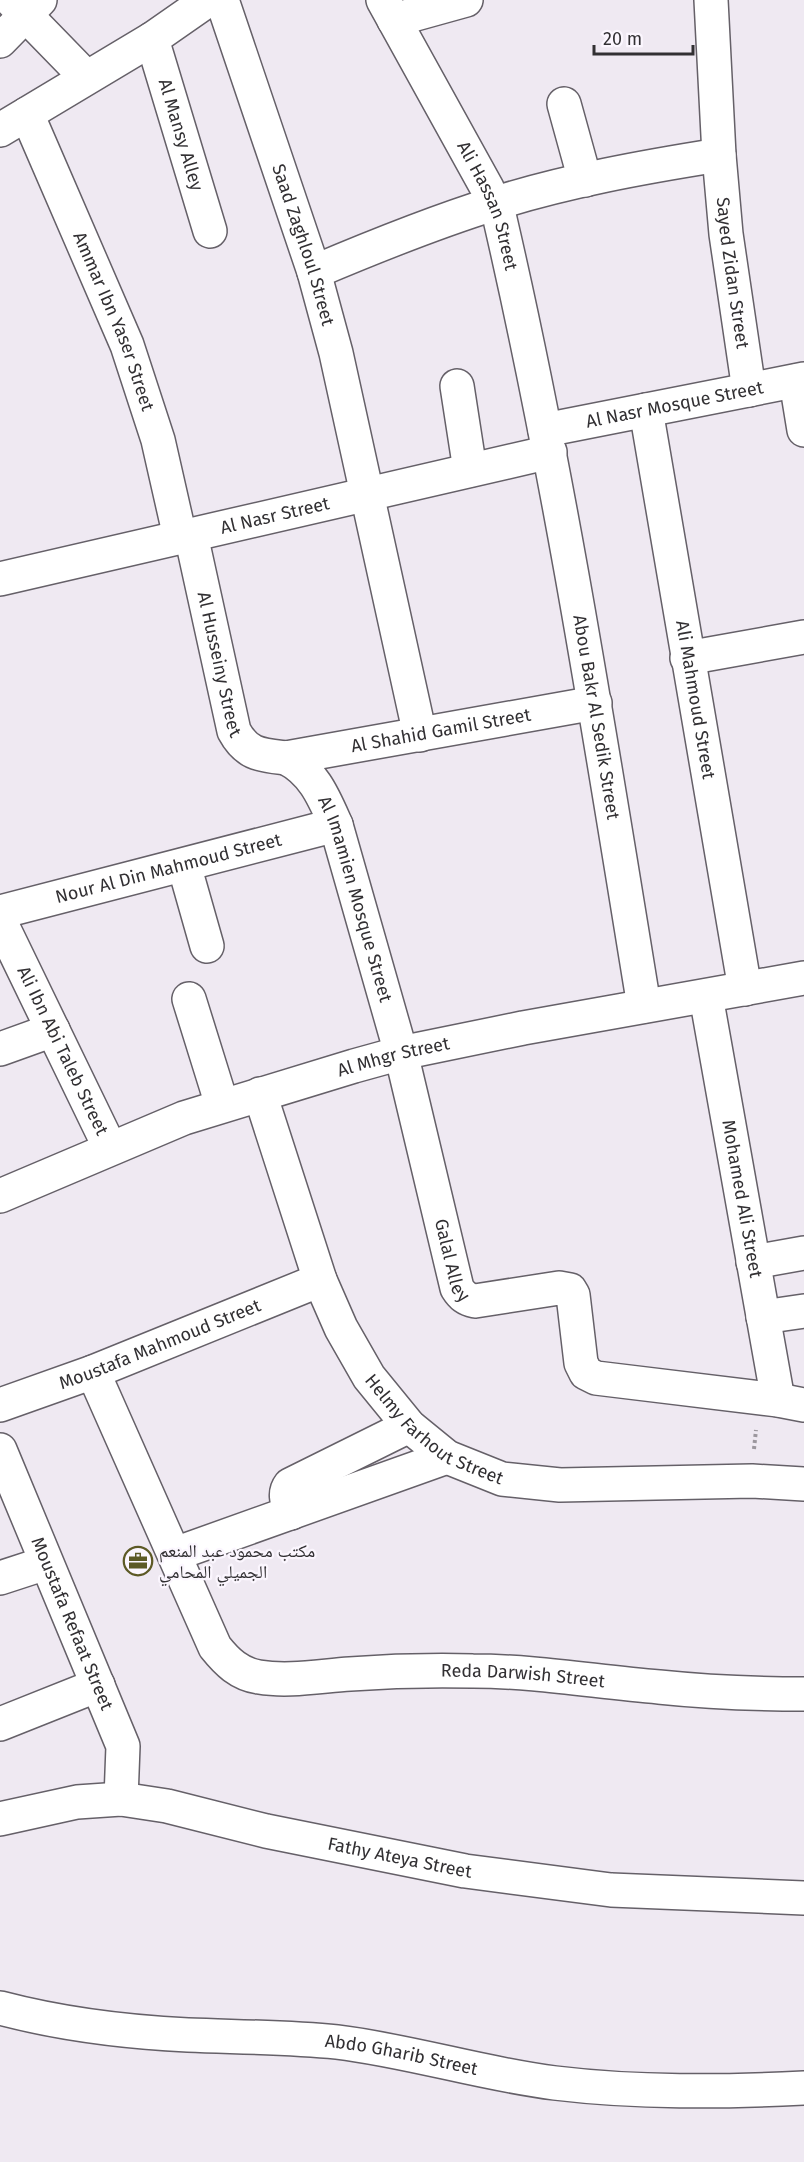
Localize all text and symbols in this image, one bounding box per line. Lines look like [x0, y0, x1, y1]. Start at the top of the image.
scale bar [594, 18, 693, 56]
text: 20 m [603, 28, 642, 50]
street label: Al Mansy Alley [154, 76, 208, 194]
street label: Ali Hassan Street [452, 137, 522, 273]
street label: Saad Zaghloul Street [267, 161, 339, 329]
street label: Sayed Zidan Street [712, 196, 754, 351]
street label: Ammar Ibn Yaser Street [68, 228, 159, 414]
street label: Al Nasr Mosque Street [584, 376, 765, 433]
street label: Al Nasr Street [218, 492, 332, 539]
street label: Al Husseiny Street [193, 589, 246, 741]
street label: Abou Bakr Al Sedik Street [568, 613, 625, 822]
street label: Ali Mahmoud Street [671, 619, 720, 781]
street label: Al Shahid Gamil Street [349, 704, 533, 757]
street label: Al Imamien Mosque Street [313, 792, 397, 1005]
street label: Nour Al Din Mahmoud Street [53, 828, 284, 908]
street label: Ali Ibn Abi Taleb Street [13, 963, 113, 1139]
street label: Al Mhgr Street [334, 1032, 452, 1082]
street label: Mohamed Ali Street [717, 1118, 767, 1280]
street label: Galal Alley [430, 1217, 474, 1307]
street label: Moustafa Mahmoud Street [56, 1294, 264, 1394]
street label: Helmy Farhout Street [360, 1370, 507, 1490]
street label: Moustafa Refaat Street [26, 1534, 118, 1714]
place label: مكتب محمود عبد المنعم الجميلي المحامي [159, 1540, 315, 1587]
office icon: مكتب محمود عبد المنعم الجميلي المحامي [122, 1545, 154, 1577]
street label: Reda Darwish Street [441, 1660, 607, 1693]
street label: Fathy Ateya Street [326, 1833, 474, 1883]
street label: Abdo Gharib Street [324, 2030, 480, 2080]

